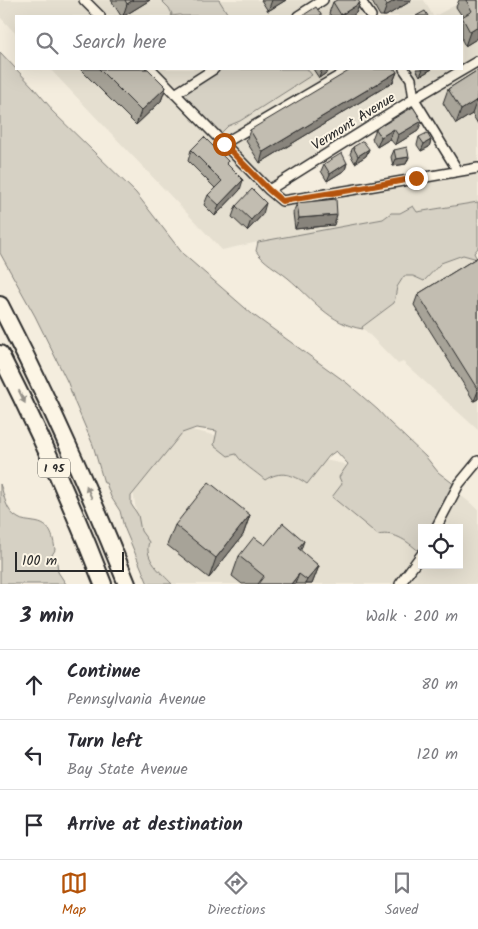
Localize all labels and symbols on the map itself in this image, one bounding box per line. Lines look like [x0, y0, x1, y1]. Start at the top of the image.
street label: Vermont Avenue [307, 87, 400, 157]
route start [213, 133, 236, 156]
route end [405, 167, 428, 190]
one-way arrow [18, 390, 26, 404]
road number: I 95 [38, 458, 70, 478]
one-way arrow [85, 485, 93, 499]
scale bar [15, 549, 124, 572]

